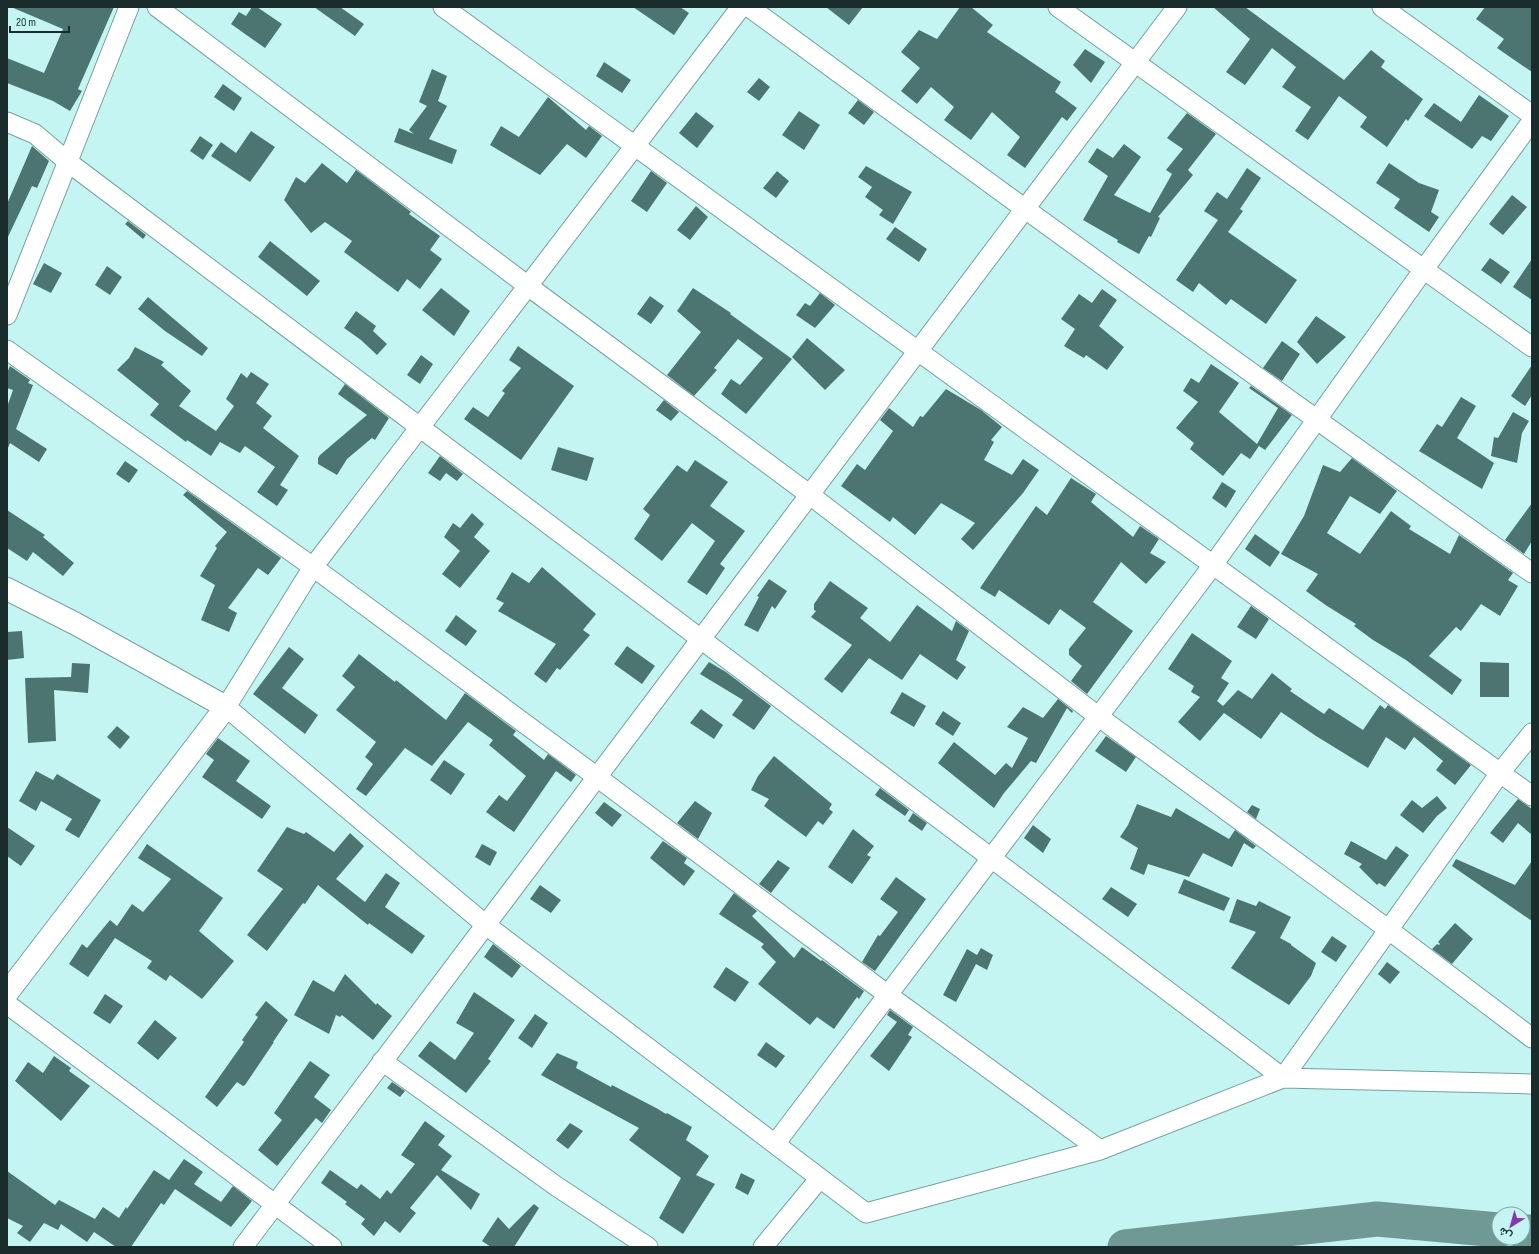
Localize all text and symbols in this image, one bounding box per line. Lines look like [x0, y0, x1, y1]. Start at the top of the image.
scale bar [10, 8, 69, 34]
text: 20 m [16, 15, 36, 30]
north arrow [1491, 1206, 1531, 1246]
text: ش [1496, 1224, 1514, 1243]

